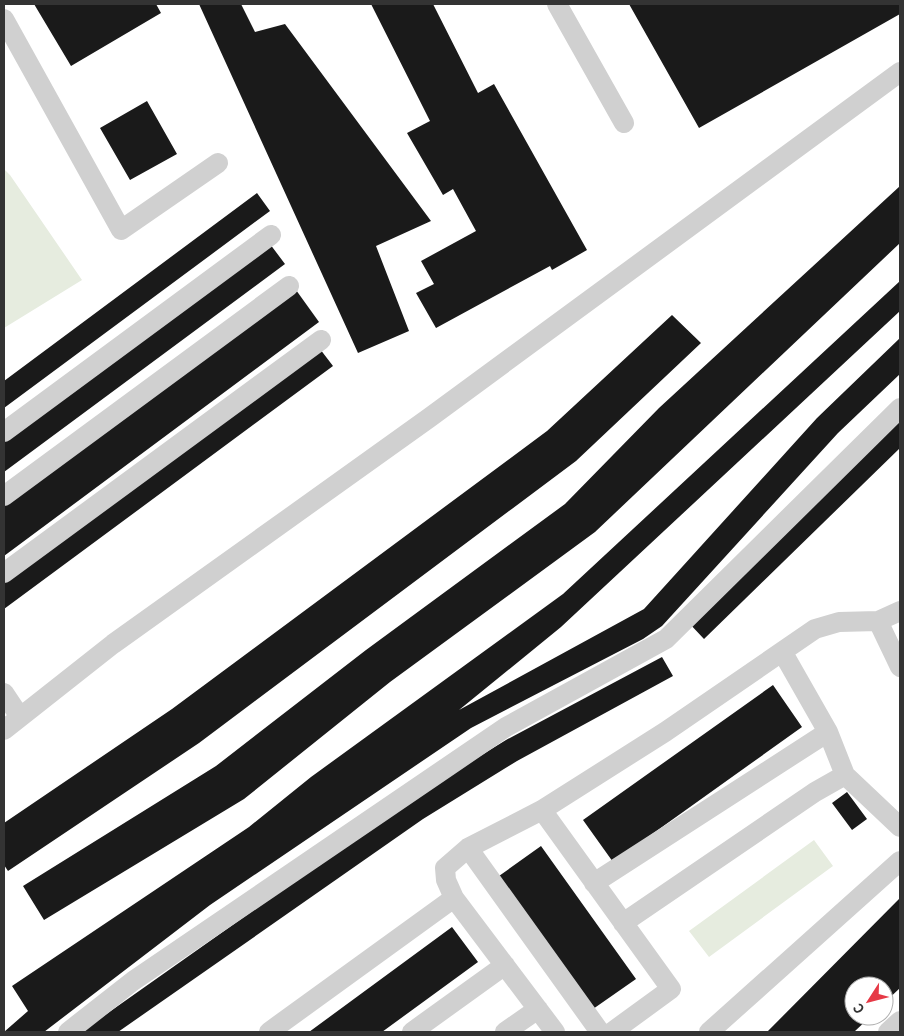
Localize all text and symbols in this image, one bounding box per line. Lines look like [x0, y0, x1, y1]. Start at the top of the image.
north arrow [844, 976, 894, 1026]
text: С [850, 999, 869, 1016]

